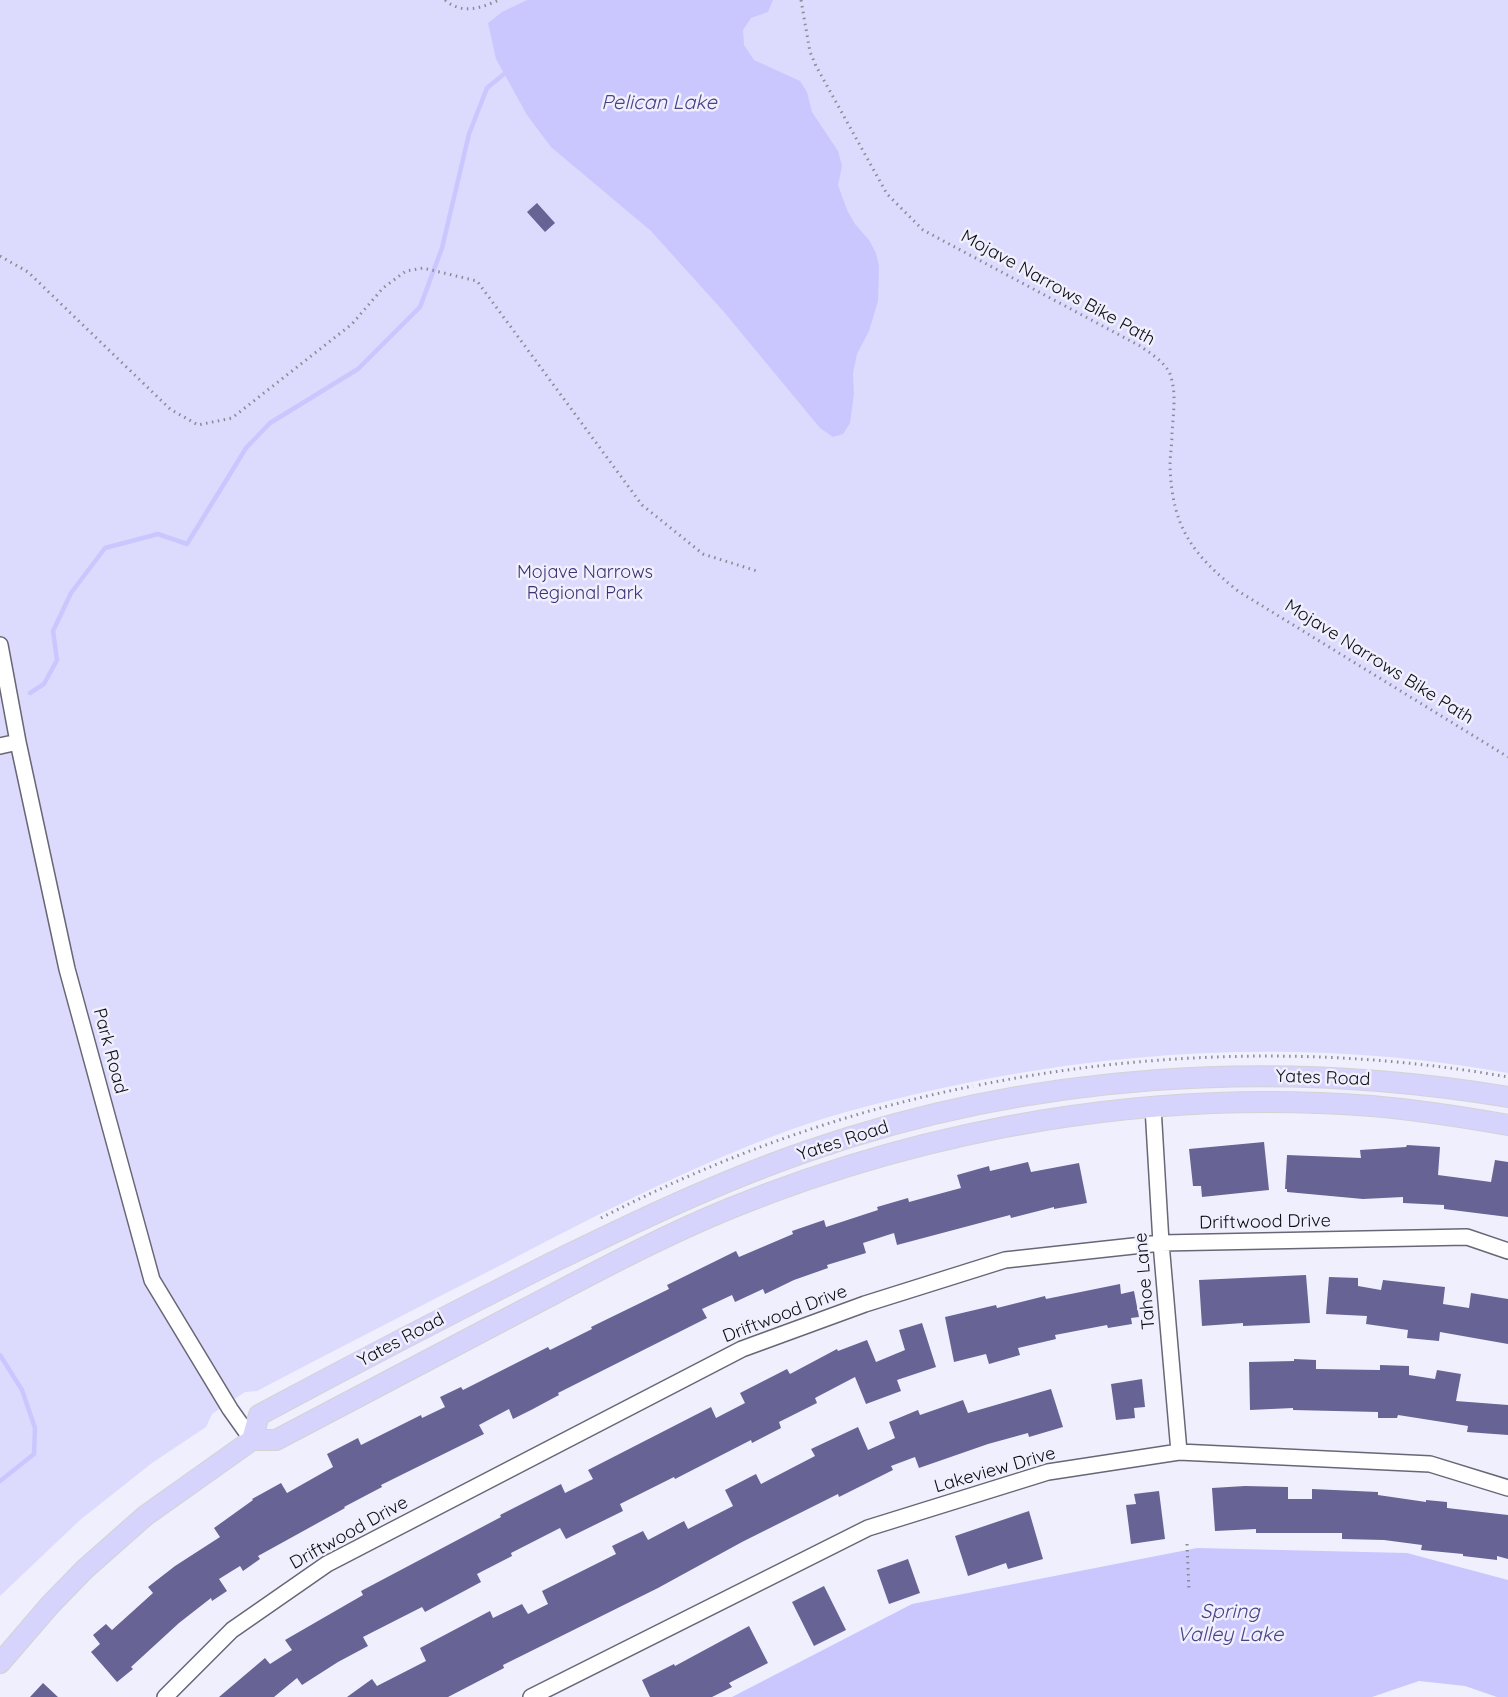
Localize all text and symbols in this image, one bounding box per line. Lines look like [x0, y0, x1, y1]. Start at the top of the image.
water label: Pelican Lake [601, 91, 717, 115]
street label: Mojave Narrows Bike Path [957, 226, 1159, 350]
park label: Mojave Narrows Regional Park [517, 562, 653, 604]
street label: Mojave Narrows Bike Path [1281, 595, 1477, 729]
street label: Park Road [88, 1006, 132, 1096]
street label: Yates Road [1275, 1066, 1371, 1090]
street label: Yates Road [795, 1116, 891, 1166]
street label: Driftwood Drive [1199, 1210, 1331, 1234]
street label: Tahoe Lane [1130, 1232, 1160, 1330]
street label: Driftwood Drive [720, 1280, 850, 1348]
street label: Yates Road [354, 1308, 448, 1372]
street label: Lakeview Drive [932, 1442, 1058, 1498]
street label: Driftwood Drive [286, 1492, 412, 1574]
water label: Spring Valley Lake [1177, 1600, 1283, 1647]

